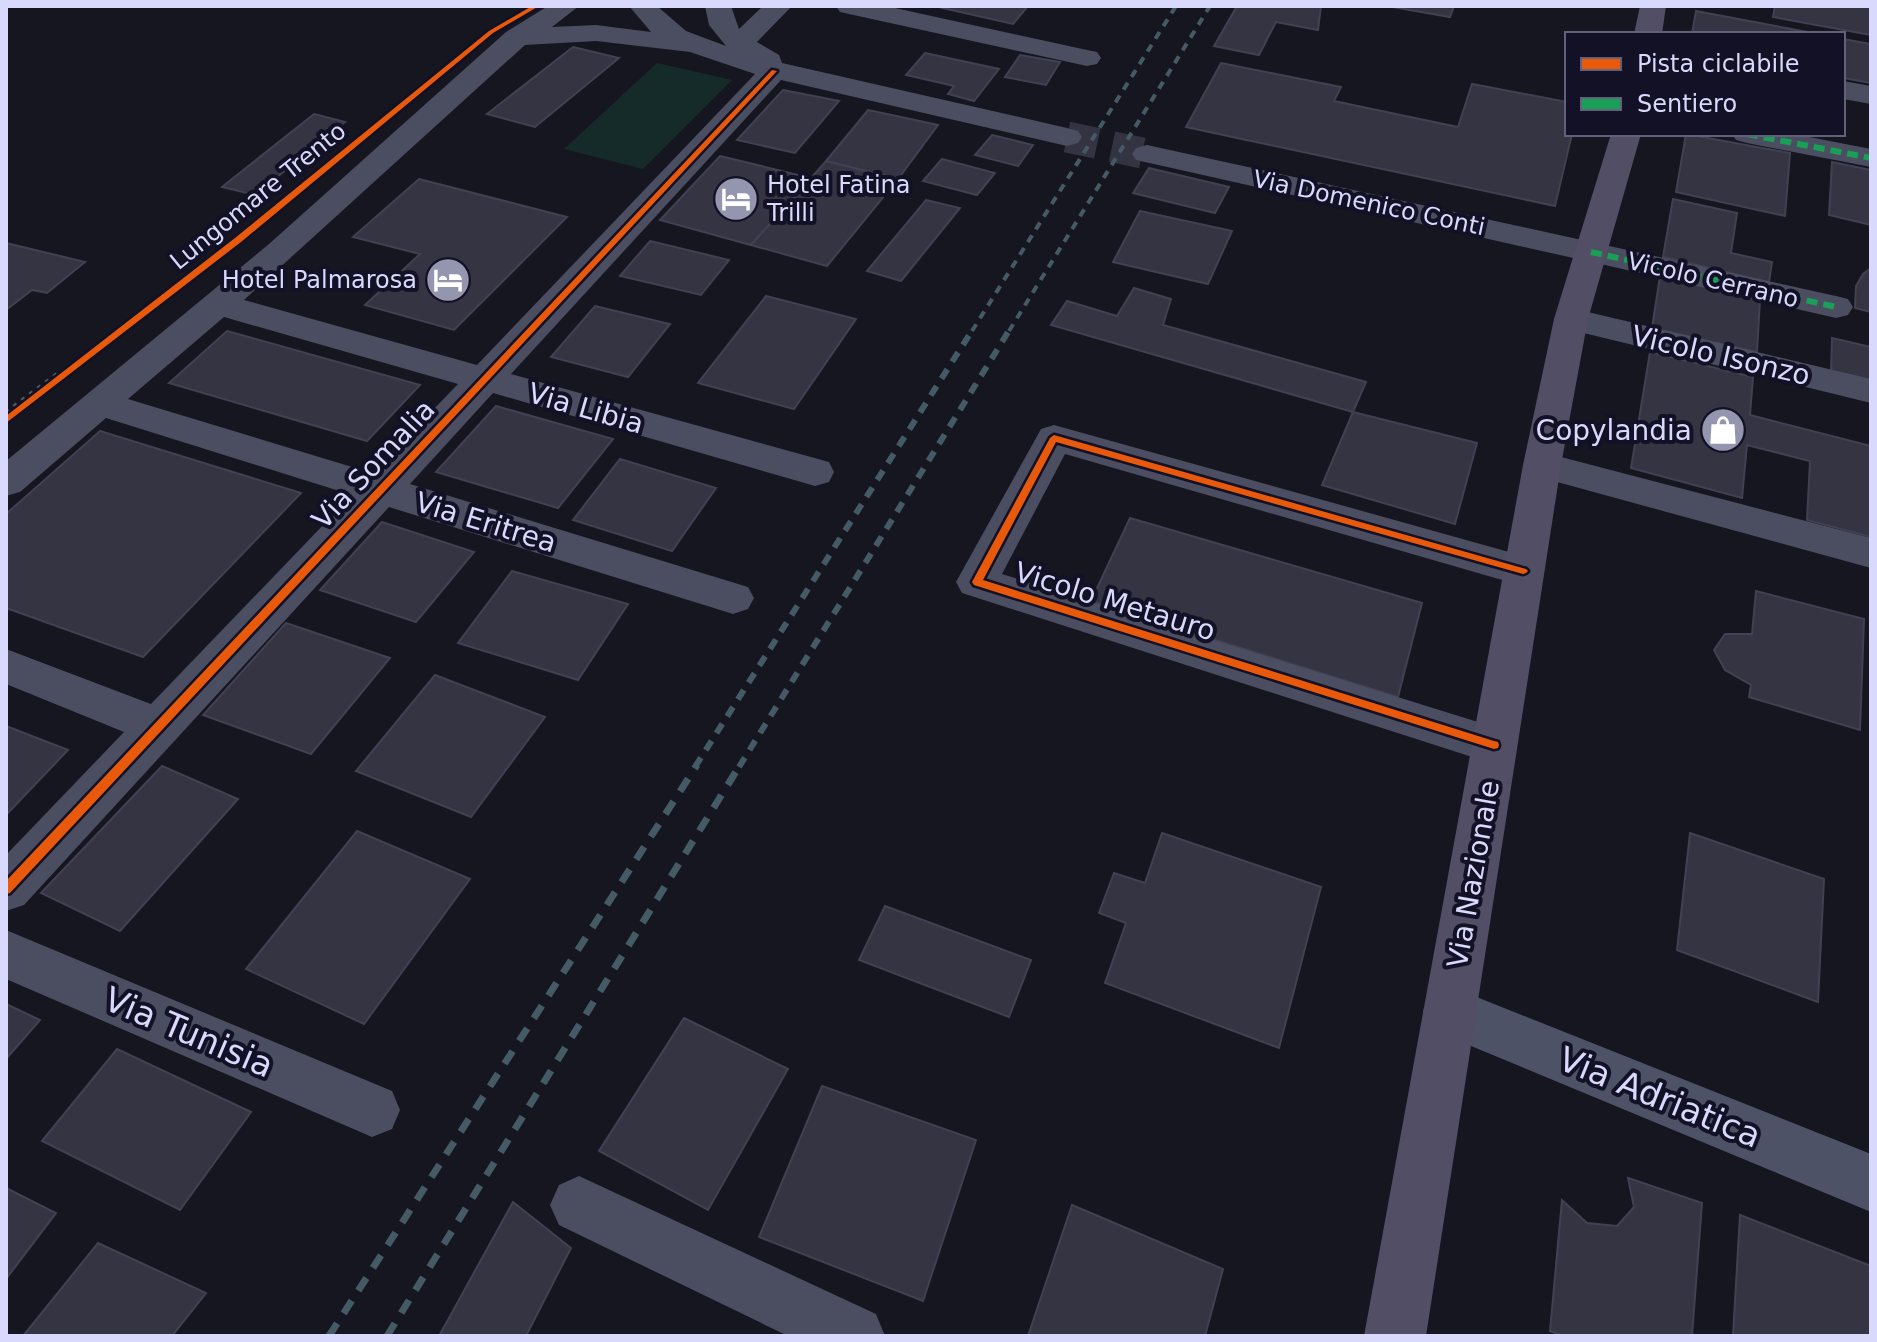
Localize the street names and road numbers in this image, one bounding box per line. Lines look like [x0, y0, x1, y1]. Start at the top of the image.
street label: Lungomare Trento [165, 117, 351, 275]
street label: Via Domenico Conti [1251, 165, 1487, 241]
street label: Vicolo Cerrano [1625, 247, 1801, 313]
street label: Vicolo Isonzo [1628, 319, 1813, 392]
street label: Via Libia [524, 376, 647, 441]
street label: Via Somalia [305, 393, 442, 536]
street label: Via Eritrea [411, 485, 560, 560]
street label: Vicolo Metauro [1011, 555, 1219, 648]
street label: Via Nazionale [1441, 778, 1506, 971]
street label: Via Tunisia [98, 978, 280, 1086]
street label: Via Adriatica [1553, 1038, 1767, 1156]

